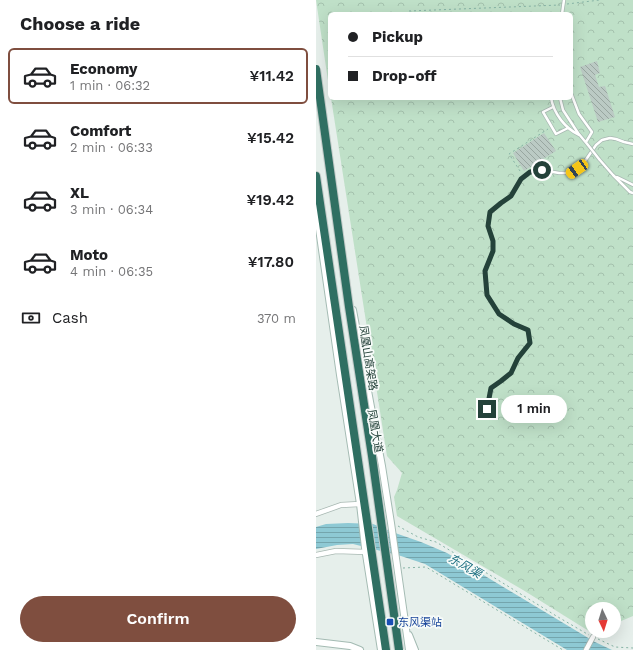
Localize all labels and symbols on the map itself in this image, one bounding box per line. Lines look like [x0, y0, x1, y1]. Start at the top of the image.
car [564, 157, 590, 181]
route start [533, 161, 551, 179]
street label: 凤凰山高架路 [356, 324, 380, 392]
callout: 1 min [501, 395, 567, 423]
route end [478, 400, 496, 418]
street label: 凤凰大道 [365, 408, 385, 454]
water label: 东风渠 [446, 551, 486, 582]
north arrow [585, 602, 621, 638]
place label: 东风渠站 [398, 616, 442, 629]
marker: 东风渠站 [385, 617, 395, 627]

